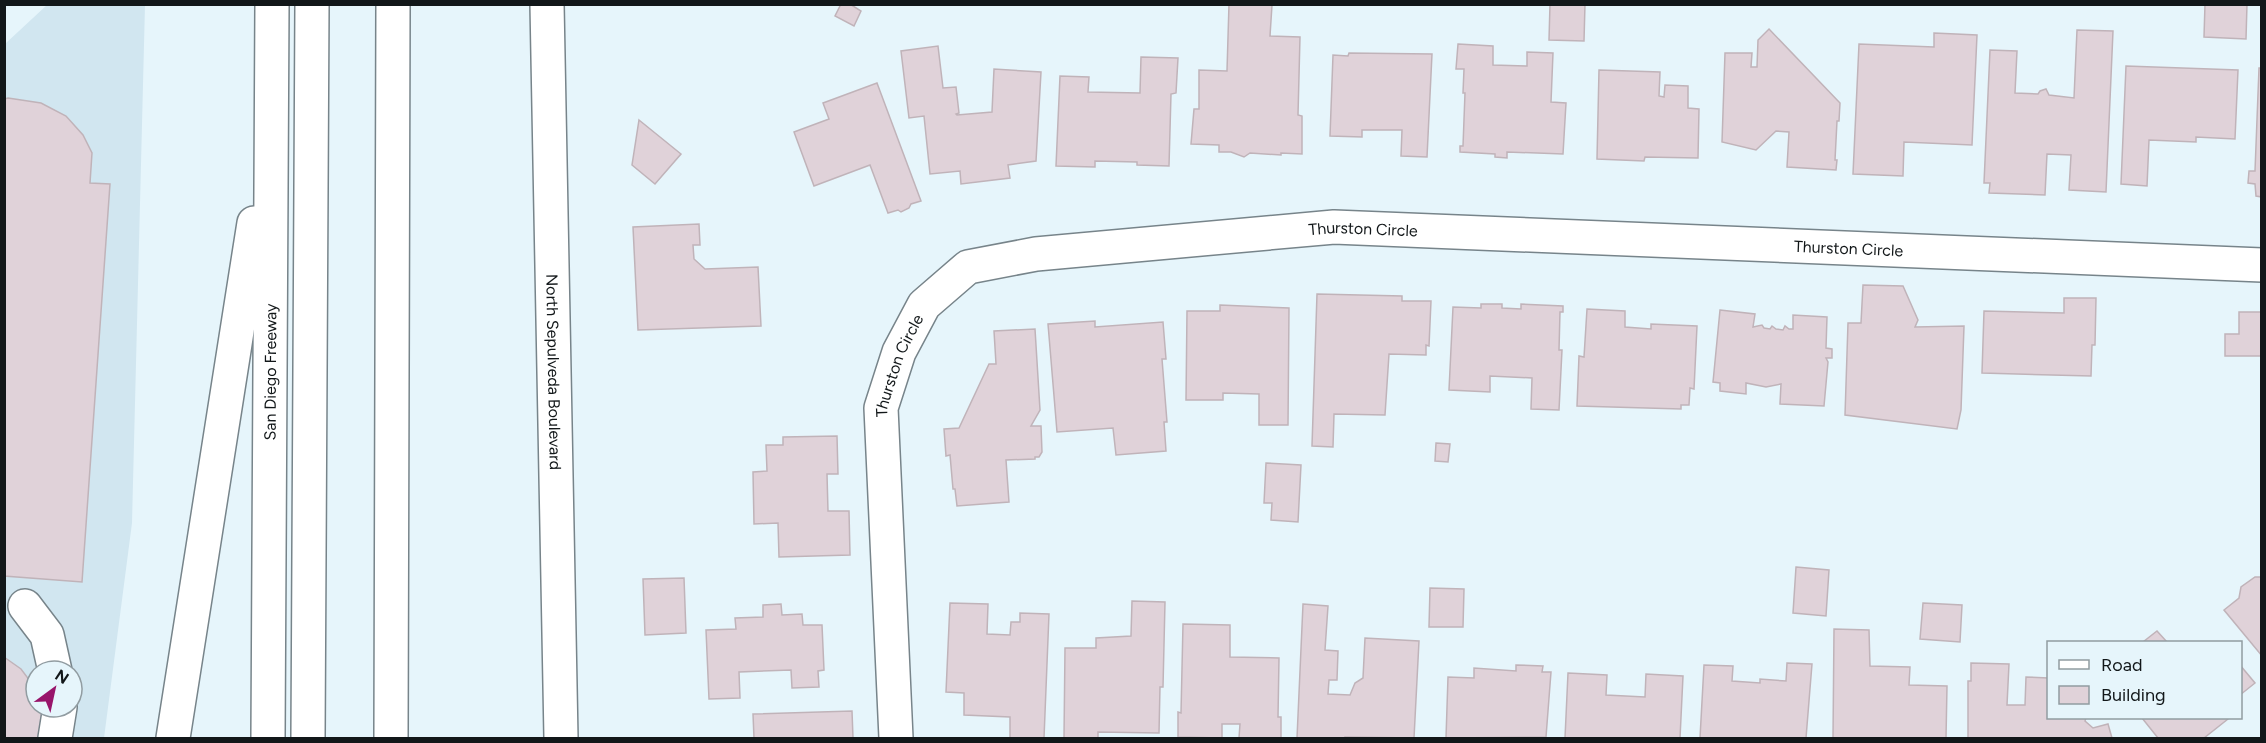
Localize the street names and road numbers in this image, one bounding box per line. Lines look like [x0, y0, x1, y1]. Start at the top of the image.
street label: Thurston Circle [1308, 217, 1418, 240]
street label: Thurston Circle [1794, 236, 1904, 260]
street label: North Sepulveda Boulevard [543, 274, 565, 470]
street label: San Diego Freeway [260, 303, 280, 441]
street label: Thurston Circle [872, 311, 927, 417]

